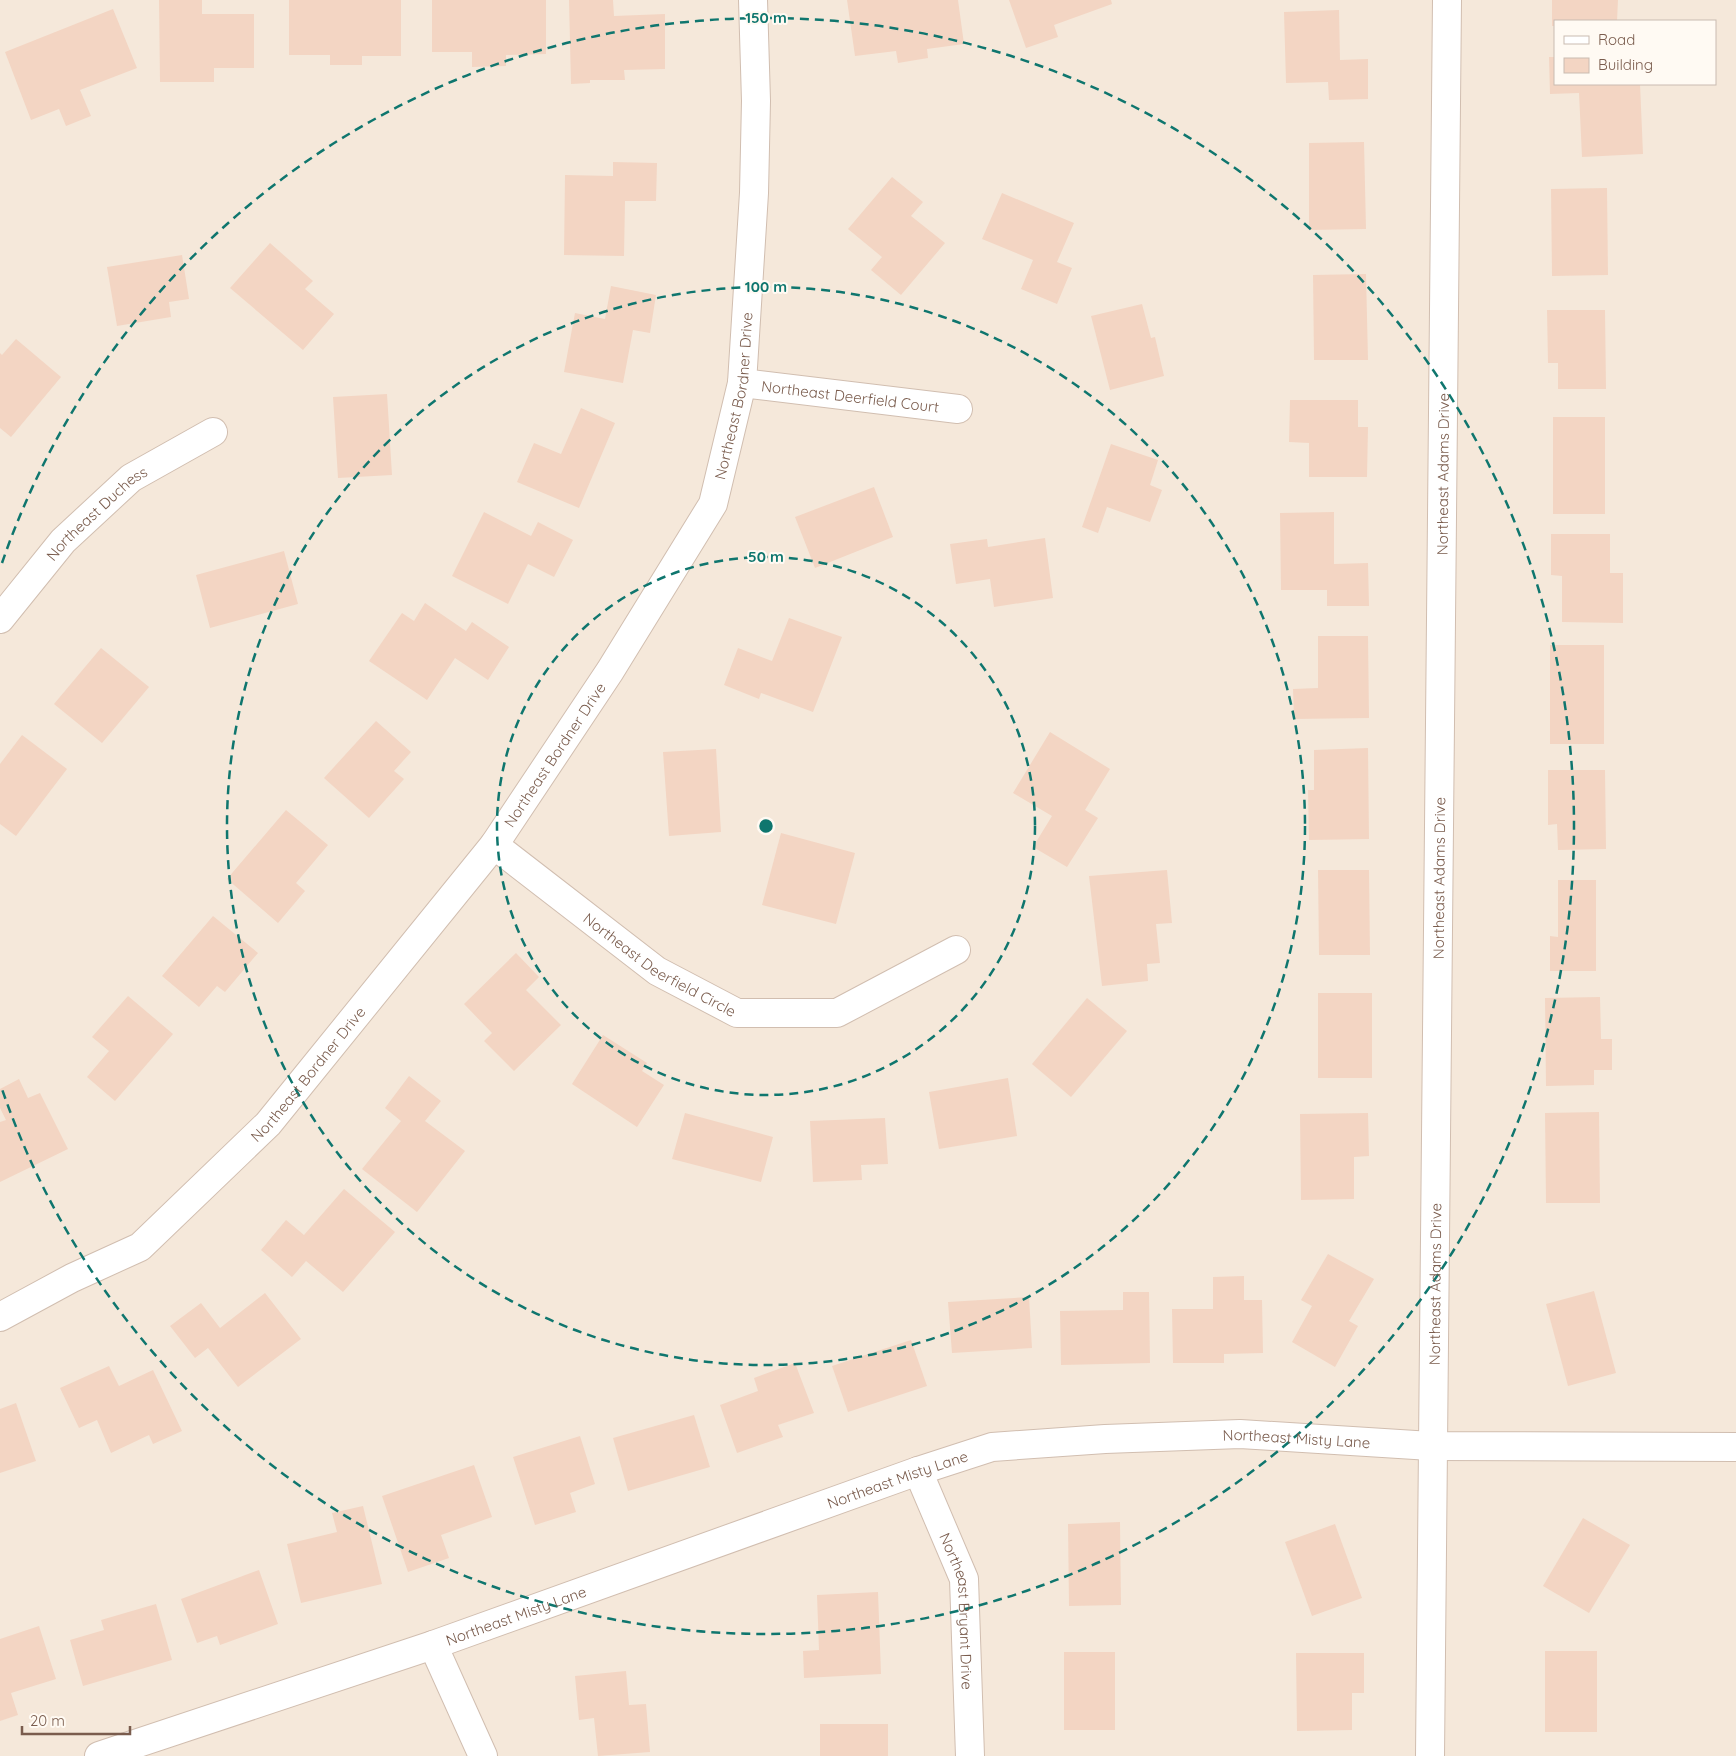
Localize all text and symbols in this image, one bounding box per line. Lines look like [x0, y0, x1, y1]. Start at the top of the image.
text: 150 m [745, 8, 787, 27]
legend [1554, 20, 1716, 85]
text: Road [1598, 30, 1635, 49]
text: Building [1598, 55, 1653, 74]
text: 100 m [745, 277, 787, 296]
street label: Northeast Bordner Drive [710, 312, 756, 481]
street label: Northeast Deerfield Court [760, 376, 940, 416]
street label: Northeast Adams Drive [1432, 393, 1453, 555]
street label: Northeast Duchess [42, 461, 150, 564]
text: 50 m [748, 547, 784, 566]
street label: Northeast Bordner Drive [499, 679, 609, 830]
street label: Northeast Adams Drive [1428, 797, 1449, 959]
centre of rings [757, 817, 775, 835]
street label: Northeast Deerfield Circle [580, 908, 740, 1020]
street label: Northeast Bordner Drive [246, 1002, 369, 1145]
street label: Northeast Adams Drive [1424, 1203, 1445, 1365]
street label: Northeast Misty Lane [1222, 1424, 1371, 1452]
street label: Northeast Misty Lane [824, 1446, 970, 1512]
street label: Northeast Bryant Drive [936, 1530, 977, 1690]
street label: Northeast Misty Lane [443, 1581, 589, 1649]
scale bar [22, 1704, 130, 1736]
text: 20 m [30, 1711, 65, 1730]

